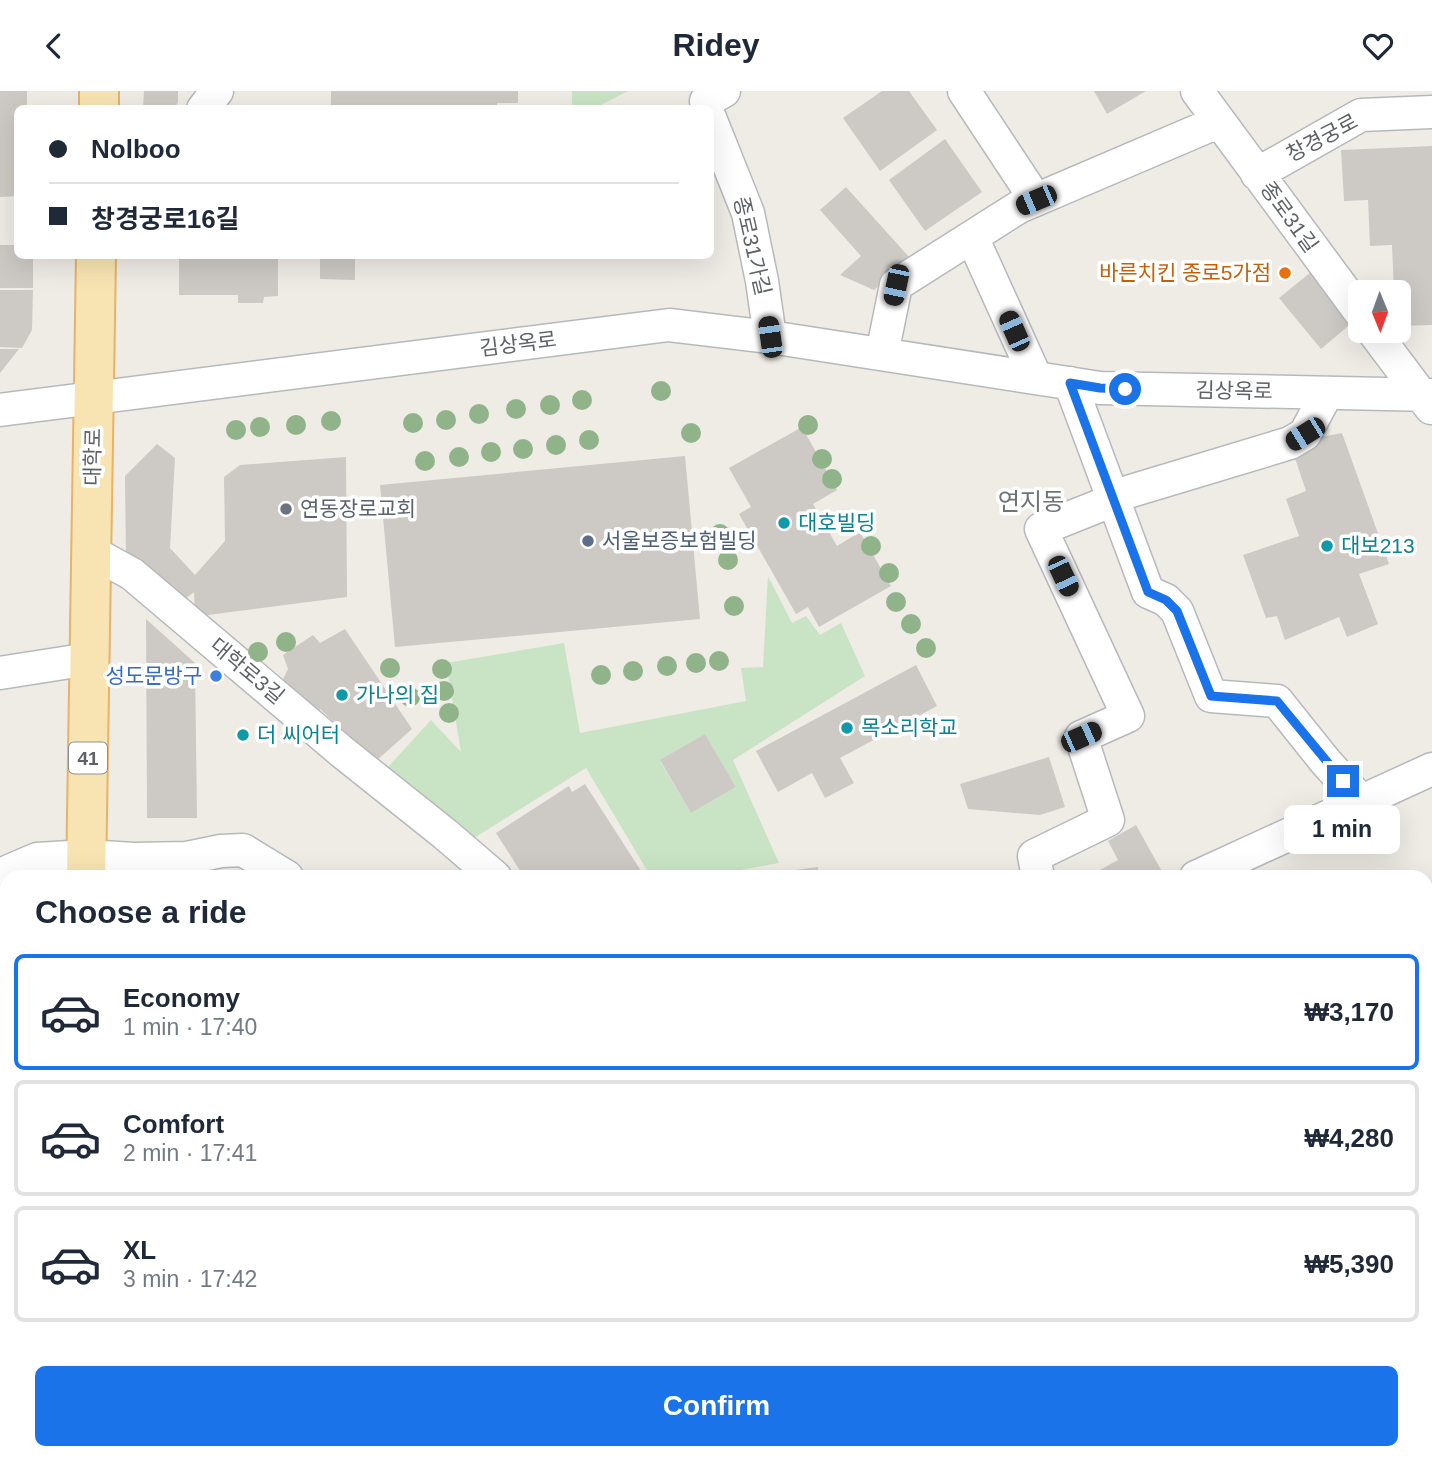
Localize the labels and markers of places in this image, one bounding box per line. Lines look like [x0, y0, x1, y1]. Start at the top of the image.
place label: 바른치킨 종로5가점 [1099, 261, 1271, 284]
marker: 바른치킨 종로5가점 [1277, 265, 1293, 281]
place label: 연동장로교회 [300, 497, 416, 520]
marker: 연동장로교회 [278, 501, 294, 517]
place label: 대호빌딩 [798, 511, 875, 534]
marker: 대호빌딩 [776, 515, 792, 531]
place label: 서울보증보험빌딩 [602, 529, 757, 552]
marker: 서울보증보험빌딩 [580, 533, 596, 549]
place label: 대보213 [1341, 534, 1415, 557]
marker: 대보213 [1319, 538, 1335, 554]
place label: 성도문방구 [105, 664, 202, 687]
marker: 성도문방구 [208, 668, 224, 684]
place label: 가나의 집 [356, 683, 439, 706]
marker: 가나의 집 [334, 687, 350, 703]
place label: 목소리학교 [861, 716, 958, 739]
marker: 목소리학교 [839, 720, 855, 736]
place label: 더 씨어터 [257, 723, 340, 746]
marker: 더 씨어터 [235, 727, 251, 743]

